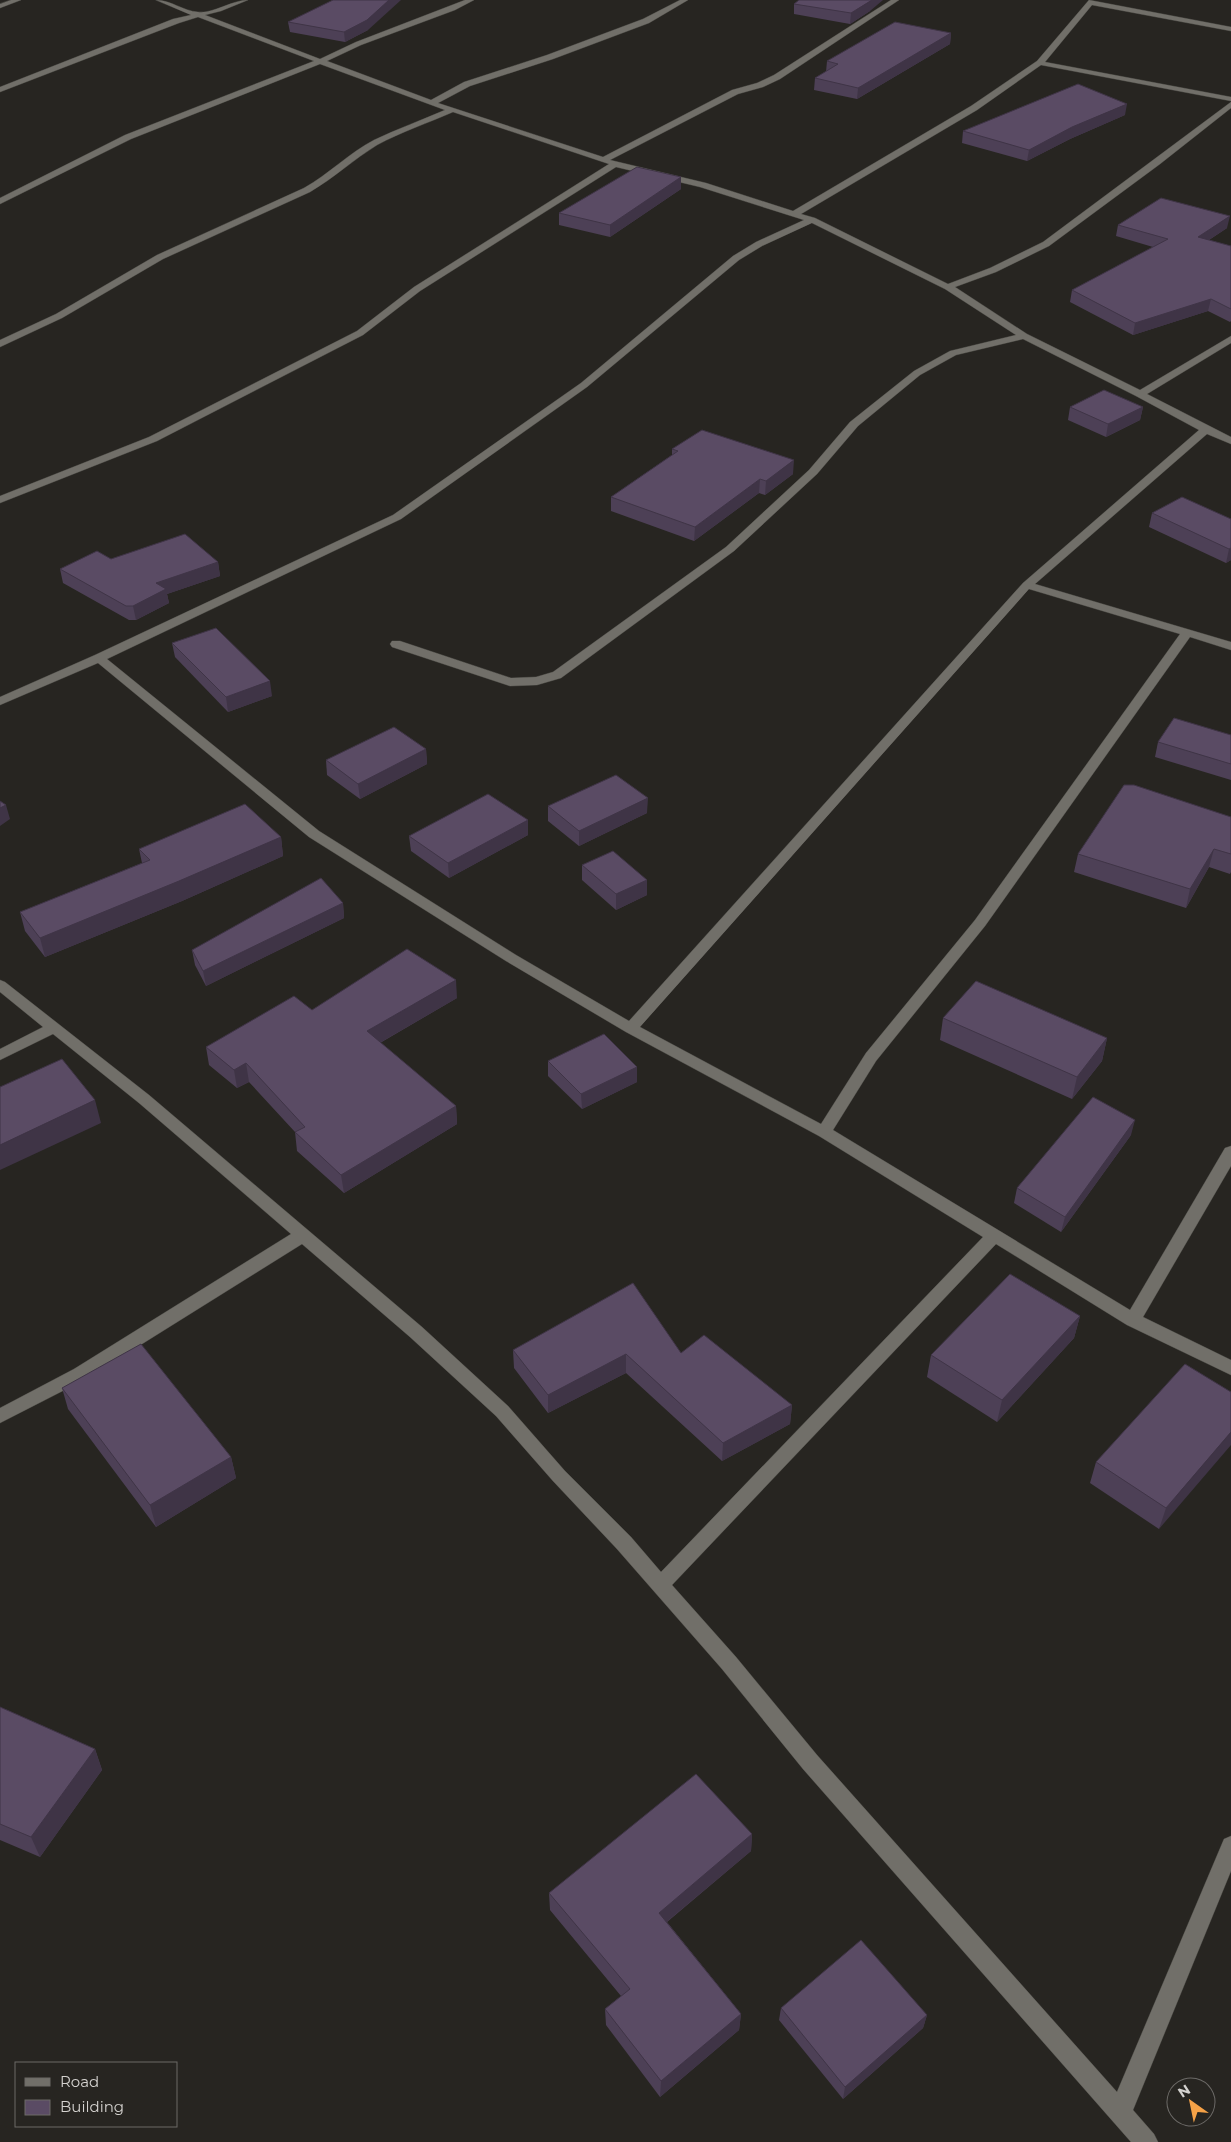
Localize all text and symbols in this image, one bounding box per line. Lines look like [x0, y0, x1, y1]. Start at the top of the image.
legend [15, 2062, 178, 2127]
text: Road [60, 2072, 99, 2091]
north arrow [1166, 2077, 1216, 2127]
text: N [1174, 2080, 1194, 2102]
text: Building [60, 2097, 124, 2116]

